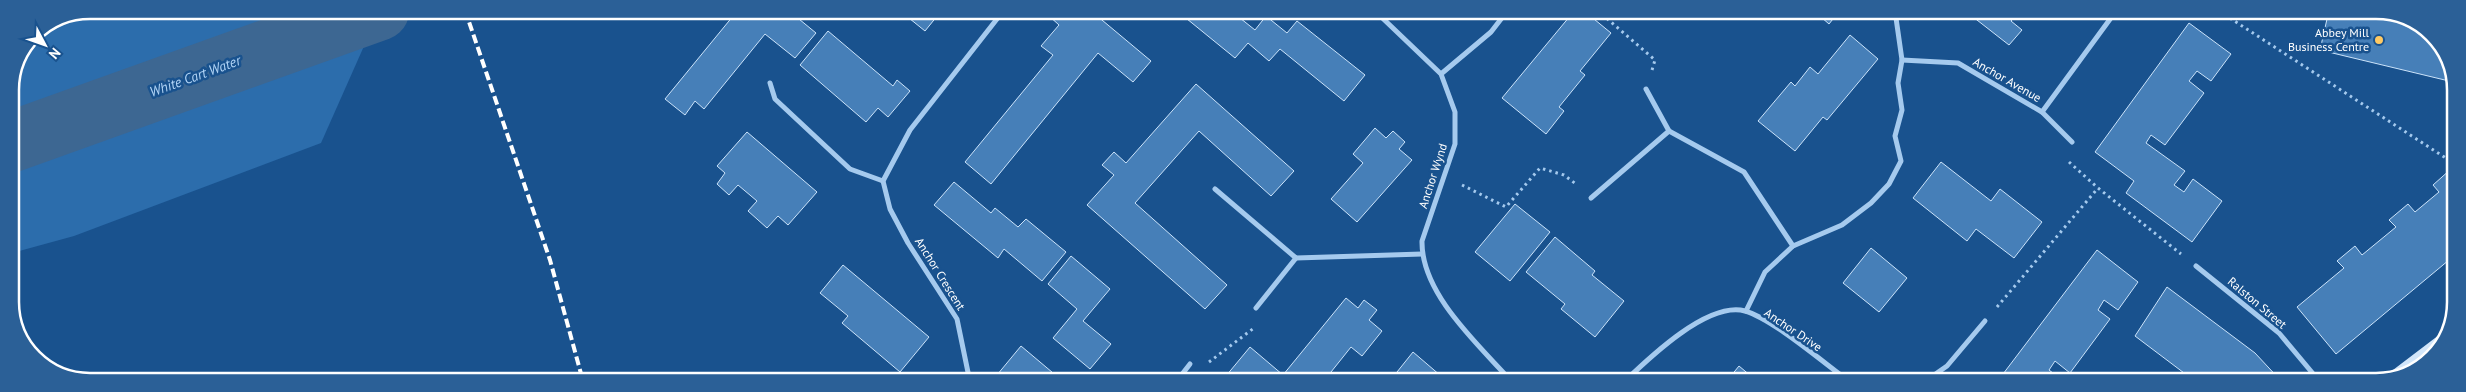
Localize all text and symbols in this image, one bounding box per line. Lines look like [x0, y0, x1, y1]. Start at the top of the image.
north arrow [20, 20, 70, 70]
place label: Abbey Mill Business Centre [2288, 25, 2369, 54]
marker: Abbey Mill Business Centre [2373, 34, 2385, 46]
text: N [45, 44, 65, 63]
water label: White Cart Water [147, 51, 244, 101]
street label: Anchor Avenue [1970, 54, 2044, 105]
street label: Anchor Wynd [1415, 141, 1450, 210]
street label: Anchor Crescent [912, 235, 969, 313]
street label: Ralston Street [2225, 274, 2290, 332]
street label: Anchor Drive [1762, 305, 1825, 354]

